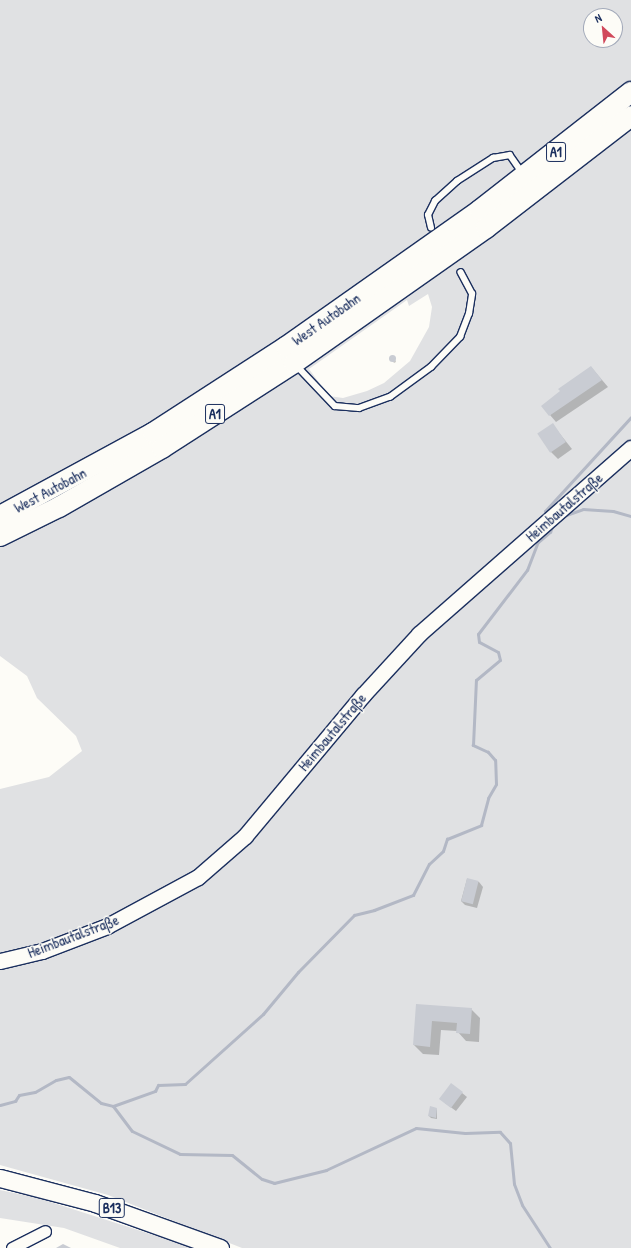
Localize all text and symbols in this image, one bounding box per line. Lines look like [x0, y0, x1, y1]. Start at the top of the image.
north arrow [583, 8, 623, 48]
text: N [592, 11, 604, 26]
road number: A1 [546, 140, 566, 164]
street label: West Autobahn [288, 289, 364, 349]
road number: A1 [205, 402, 225, 426]
street label: West Autobahn [11, 463, 89, 517]
street label: Heimbautalstraße [522, 469, 606, 545]
street label: Heimbautalstraße [294, 689, 370, 775]
street label: Heimbautalstraße [25, 910, 121, 962]
road number: B13 [98, 1196, 126, 1220]

